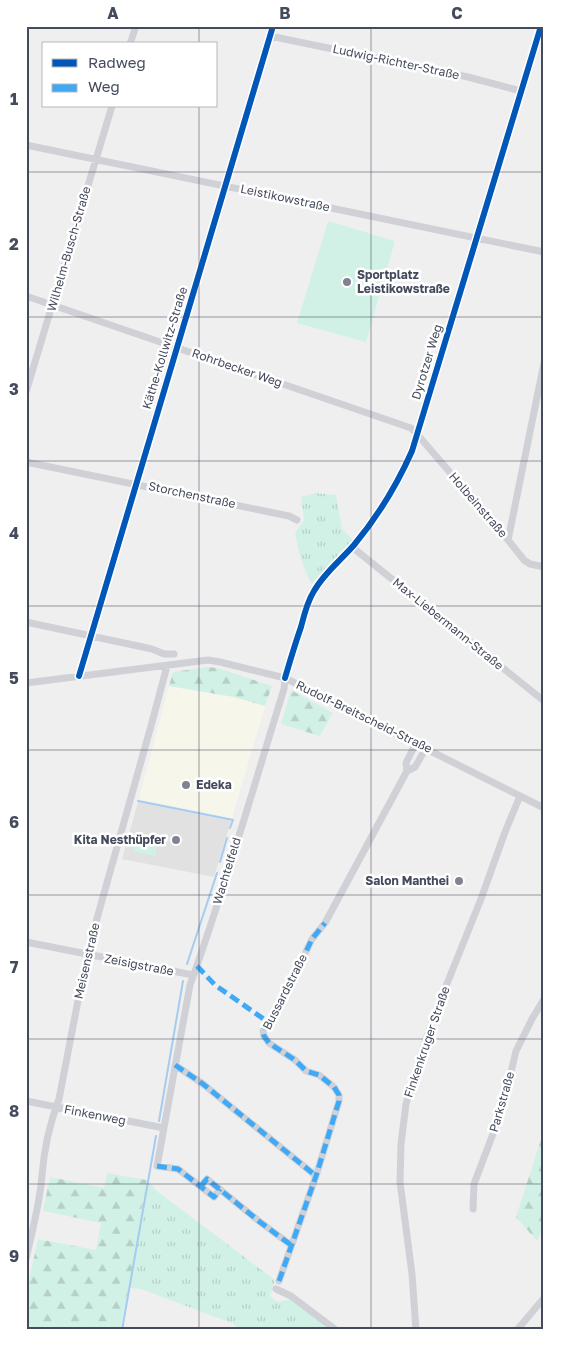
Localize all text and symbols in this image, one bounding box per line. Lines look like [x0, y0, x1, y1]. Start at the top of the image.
text: A [107, 3, 119, 23]
text: B [279, 3, 291, 23]
text: C [451, 3, 463, 23]
street label: Ludwig-Richter-Straße [331, 41, 461, 82]
legend [42, 42, 218, 108]
text: Radweg [88, 53, 146, 71]
text: Weg [88, 77, 120, 95]
text: 1 [10, 89, 18, 109]
street label: Leistikowstraße [239, 181, 331, 214]
street label: Wilhelm-Busch-Straße [43, 184, 94, 313]
text: 2 [9, 234, 19, 254]
place label: Sportplatz Leistikowstraße [357, 267, 450, 296]
marker: Sportplatz Leistikowstraße [341, 276, 353, 288]
street label: Käthe-Kollwitz-Straße [139, 285, 190, 411]
street label: Dyrotzer Weg [408, 322, 445, 401]
street label: Rohrbecker Weg [190, 345, 284, 390]
text: 3 [9, 379, 19, 399]
street label: Holbeinstraße [446, 469, 511, 540]
street label: Storchenstraße [147, 478, 237, 511]
text: 4 [9, 523, 19, 543]
street label: Max-Liebermann-Straße [390, 574, 507, 673]
text: 5 [9, 668, 19, 688]
street label: Rudolf-Breitscheid-Straße [294, 677, 435, 756]
place label: Edeka [196, 777, 232, 792]
marker: Edeka [180, 779, 192, 791]
text: 6 [9, 812, 19, 832]
place label: Kita Nesthüpfer [74, 832, 166, 847]
marker: Kita Nesthüpfer [170, 834, 182, 846]
street label: Wachtelfeld [209, 836, 244, 906]
place label: Salon Manthei [365, 873, 449, 888]
marker: Salon Manthei [453, 875, 465, 887]
street label: Meisenstraße [70, 921, 103, 1000]
street label: Zeisigstraße [103, 950, 175, 979]
street label: Bussardstraße [259, 951, 310, 1032]
text: 7 [10, 957, 19, 977]
street label: Finkenkruger Straße [400, 984, 453, 1100]
street label: Parkstraße [486, 1070, 517, 1134]
text: 8 [9, 1101, 19, 1121]
street label: Finkenweg [63, 1101, 127, 1128]
text: 9 [9, 1246, 19, 1266]

